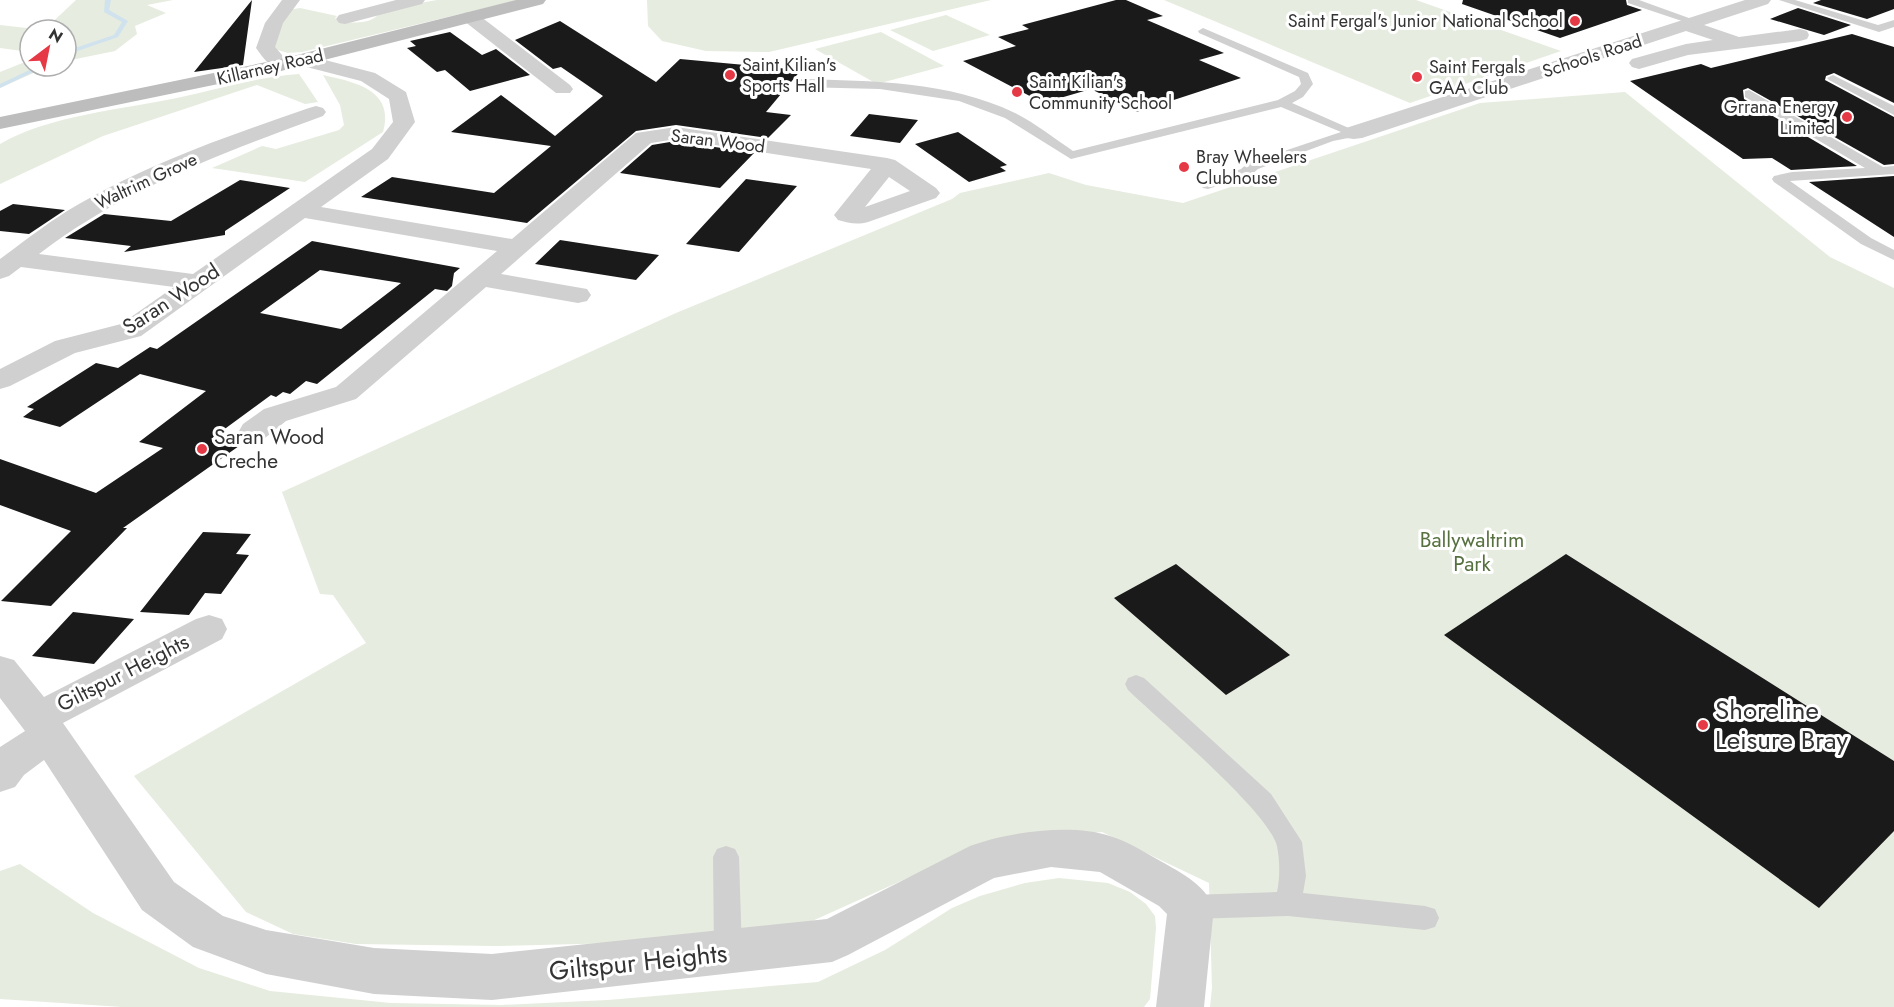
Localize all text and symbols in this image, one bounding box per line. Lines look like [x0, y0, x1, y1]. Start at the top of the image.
place label: Saint Fergal's Junior National School [1288, 8, 1563, 34]
marker: Saint Fergal's Junior National School [1568, 14, 1582, 28]
north arrow [18, 18, 78, 78]
text: N [44, 23, 67, 49]
street label: Schools Road [1539, 28, 1645, 84]
street label: Killarney Road [214, 42, 326, 92]
place label: Saint Kilian's Sports Hall [742, 52, 836, 99]
place label: Saint Fergals GAA Club [1429, 54, 1525, 101]
marker: Saint Kilian's Sports Hall [723, 68, 737, 82]
place label: Saint Kilian's Community School [1029, 69, 1172, 116]
marker: Saint Fergals GAA Club [1410, 70, 1424, 84]
marker: Saint Kilian's Community School [1010, 85, 1024, 99]
place label: Grrana Energy Limited [1724, 94, 1835, 141]
marker: Grrana Energy Limited [1840, 110, 1854, 124]
street label: Saran Wood [670, 122, 766, 160]
place label: Bray Wheelers Clubhouse [1196, 144, 1307, 191]
street label: Waltrim Grove [91, 146, 201, 216]
marker: Bray Wheelers Clubhouse [1177, 160, 1191, 174]
street label: Saran Wood [117, 256, 225, 342]
place label: Saran Wood Creche [214, 422, 324, 476]
marker: Saran Wood Creche [195, 442, 209, 456]
park label: Ballywaltrim Park [1420, 525, 1524, 579]
street label: Giltspur Heights [52, 627, 194, 719]
place label: Shoreline Leisure Bray [1715, 691, 1848, 759]
marker: Shoreline Leisure Bray [1696, 718, 1710, 732]
street label: Giltspur Heights [547, 934, 729, 990]

